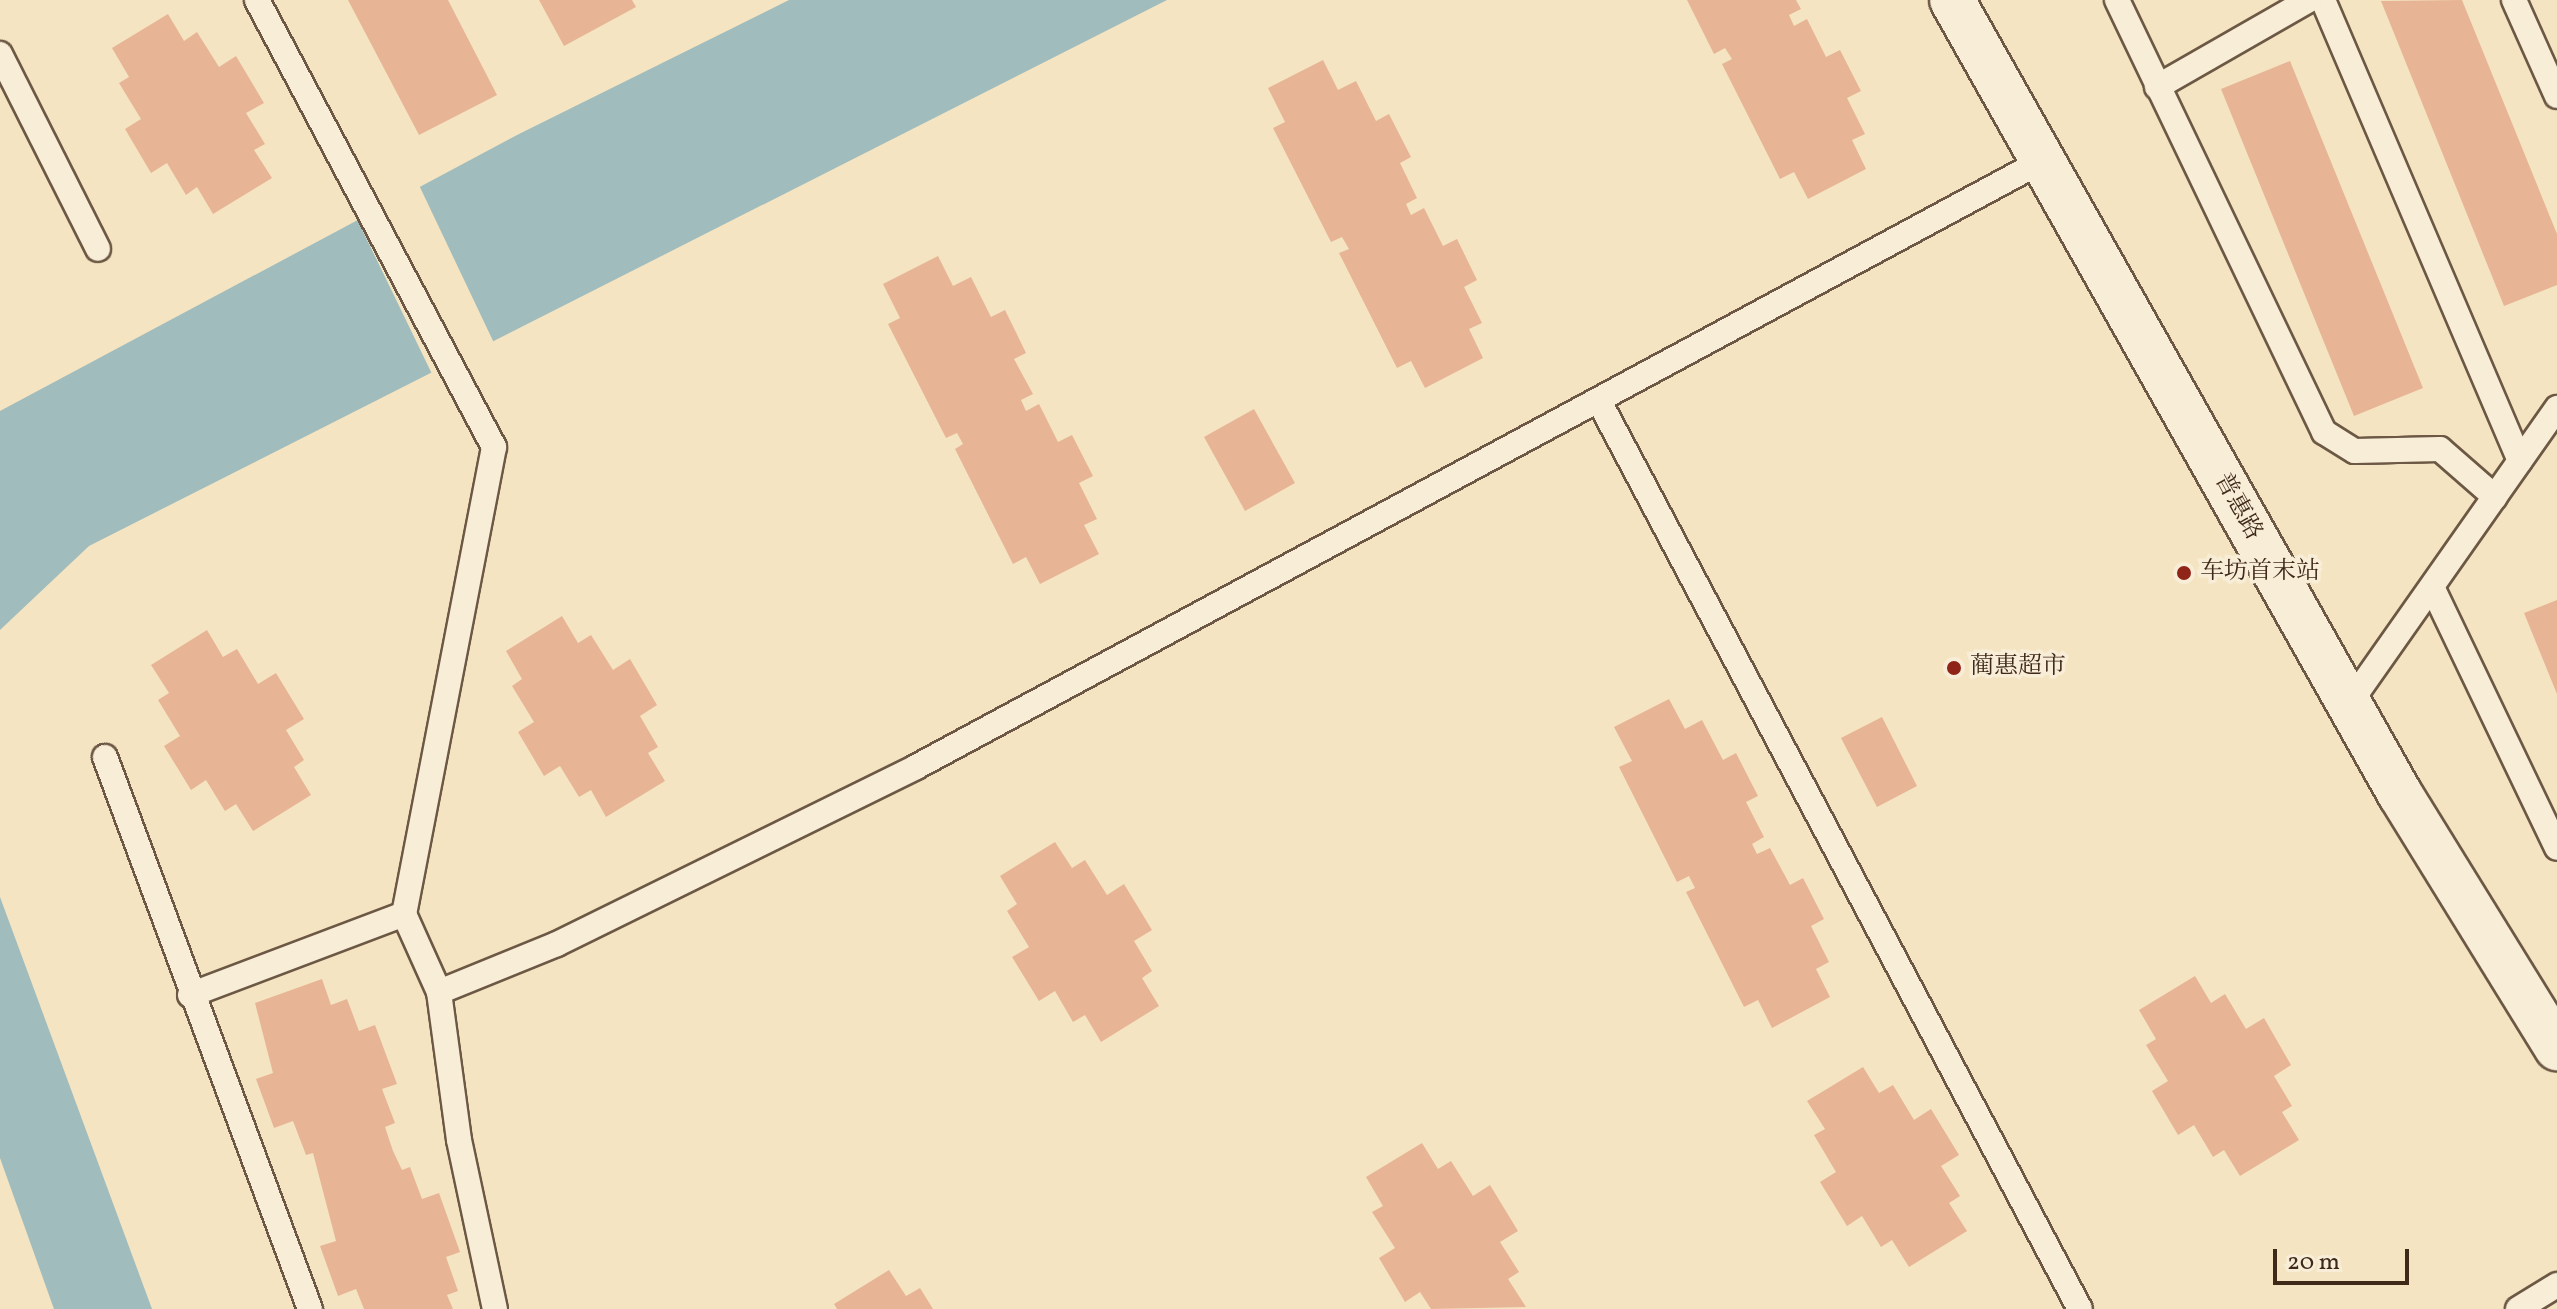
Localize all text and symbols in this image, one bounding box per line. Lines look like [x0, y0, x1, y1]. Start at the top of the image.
street label: 普惠路 [2207, 469, 2267, 545]
place label: 车坊首末站 [2200, 559, 2320, 587]
marker: 车坊首末站 [2175, 564, 2193, 582]
place label: 蔺惠超市 [1970, 654, 2066, 682]
marker: 蔺惠超市 [1945, 659, 1963, 677]
scale bar [2277, 1233, 2413, 1283]
text: 20 m [2287, 1246, 2340, 1280]

